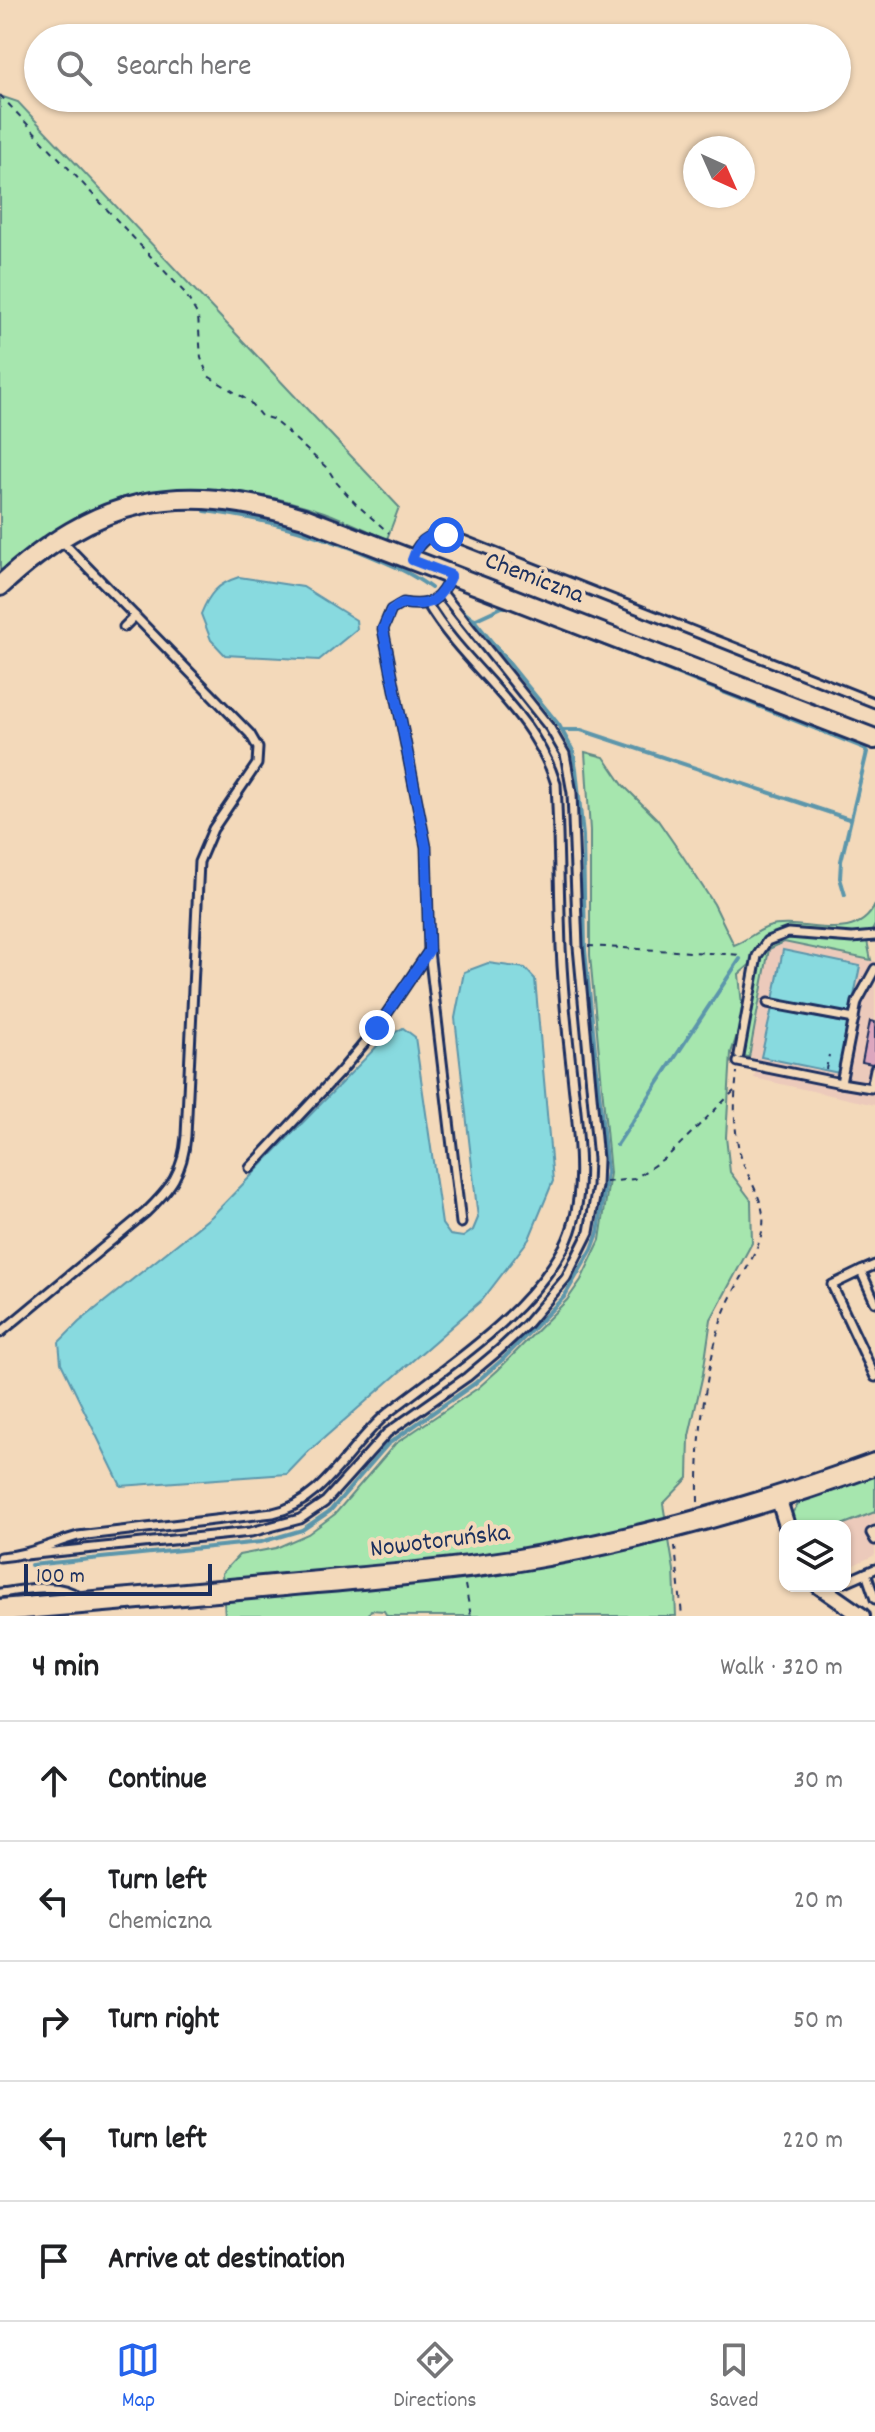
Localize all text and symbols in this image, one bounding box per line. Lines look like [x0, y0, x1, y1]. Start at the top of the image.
search box [24, 24, 851, 112]
icon: search [52, 46, 96, 90]
text: Search here [116, 47, 252, 90]
north arrow [683, 136, 755, 208]
route start [428, 517, 464, 553]
street label: Chemiczna [479, 543, 590, 615]
route end [359, 1010, 395, 1046]
street label: Nowotoruńska [368, 1515, 513, 1569]
map controls [779, 1520, 851, 1592]
button: layers [779, 1520, 851, 1592]
scale bar [24, 1560, 212, 1596]
text: 100 m [36, 1562, 85, 1593]
text: 4 min [32, 1644, 99, 1693]
text: Walk · 320 m [720, 1650, 843, 1687]
icon: ahead [32, 1759, 76, 1803]
text: Continue [108, 1760, 207, 1803]
text: 30 m [793, 1763, 843, 1800]
text: Turn left [108, 1861, 207, 1904]
icon: left [32, 1879, 76, 1923]
text: 20 m [794, 1883, 843, 1920]
text: Chemiczna [108, 1904, 211, 1941]
icon: right [32, 1999, 76, 2043]
text: Turn right [108, 2000, 219, 2043]
text: 50 m [793, 2003, 843, 2040]
icon: left [32, 2119, 76, 2163]
text: Turn left [108, 2120, 207, 2163]
text: 220 m [782, 2123, 843, 2160]
icon: arrive [32, 2239, 76, 2283]
text: Arrive at destination [108, 2240, 345, 2283]
tab: Map [116, 2338, 160, 2417]
tab: Directions [393, 2338, 477, 2417]
tab: Saved [709, 2338, 759, 2417]

